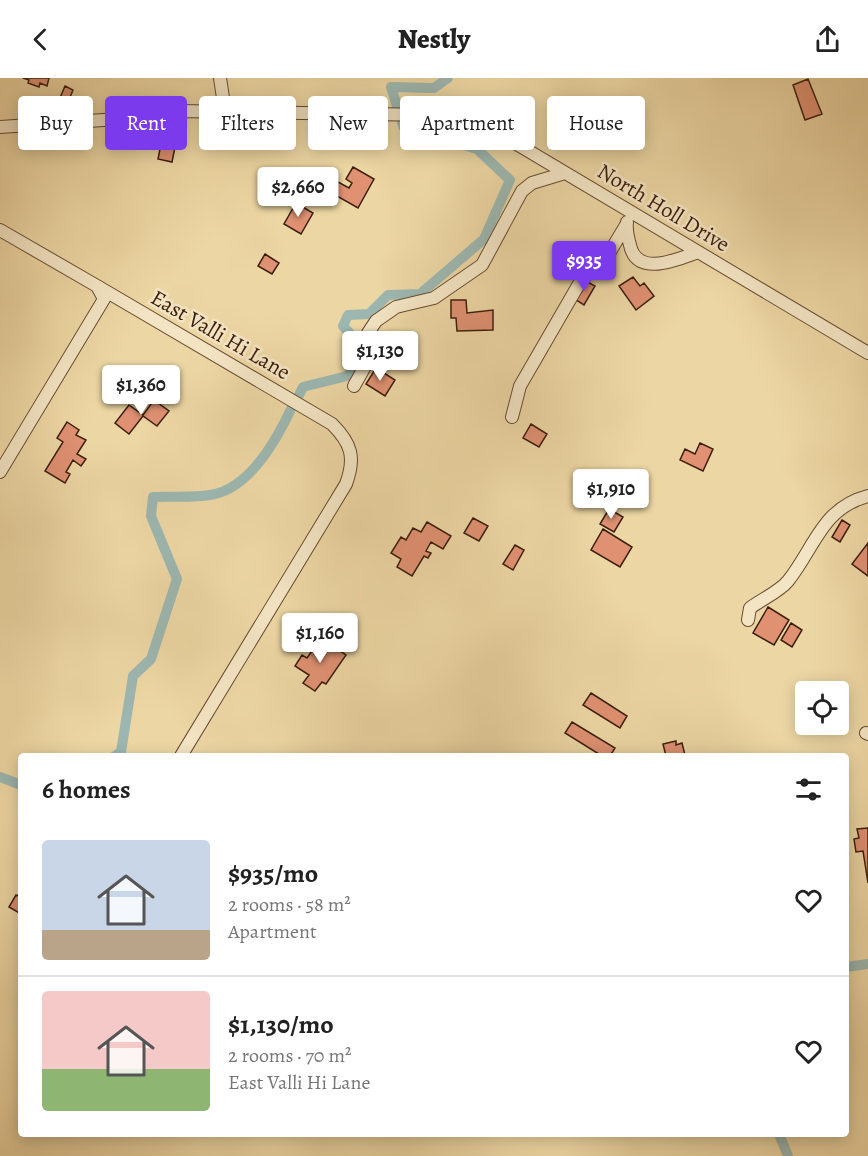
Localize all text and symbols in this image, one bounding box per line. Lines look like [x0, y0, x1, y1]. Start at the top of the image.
text: Nestly [398, 21, 470, 57]
icon: back [24, 23, 57, 56]
icon: share [811, 23, 844, 56]
chip: Buy [18, 96, 93, 150]
chip: Rent [105, 96, 187, 150]
chip: Filters [199, 96, 296, 150]
chip: New [308, 96, 388, 150]
chip: Apartment [400, 96, 535, 150]
chip: House [547, 96, 645, 150]
street label: North Holl Drive [592, 156, 735, 259]
pin: $2,660 [249, 167, 347, 218]
text: $2,660 [271, 173, 325, 200]
pin: $935 [548, 241, 620, 292]
text: $935 [566, 247, 602, 274]
street label: East Valli Hi Lane [145, 283, 296, 387]
pin: $1,130 [331, 331, 429, 382]
text: $1,130 [356, 337, 404, 364]
pin: $1,360 [92, 365, 190, 416]
text: $1,360 [116, 371, 166, 398]
pin: $1,910 [562, 469, 660, 520]
text: $1,910 [587, 475, 635, 502]
pin: $1,160 [271, 613, 369, 664]
text: $1,160 [296, 619, 344, 646]
map controls [795, 681, 849, 735]
button: locate [795, 681, 849, 735]
text: 6 homes [42, 772, 131, 807]
icon: filters [792, 773, 825, 806]
text: $935/mo [228, 856, 318, 891]
icon: home [90, 864, 162, 936]
icon: heart [792, 884, 825, 917]
text: 2 rooms · 58 m² [228, 891, 351, 918]
text: Apartment [228, 918, 317, 945]
text: $1,130/mo [228, 1007, 334, 1042]
icon: home [90, 1015, 162, 1087]
icon: heart [792, 1035, 825, 1068]
text: 2 rooms · 70 m² [228, 1042, 352, 1069]
text: East Valli Hi Lane [228, 1069, 370, 1096]

